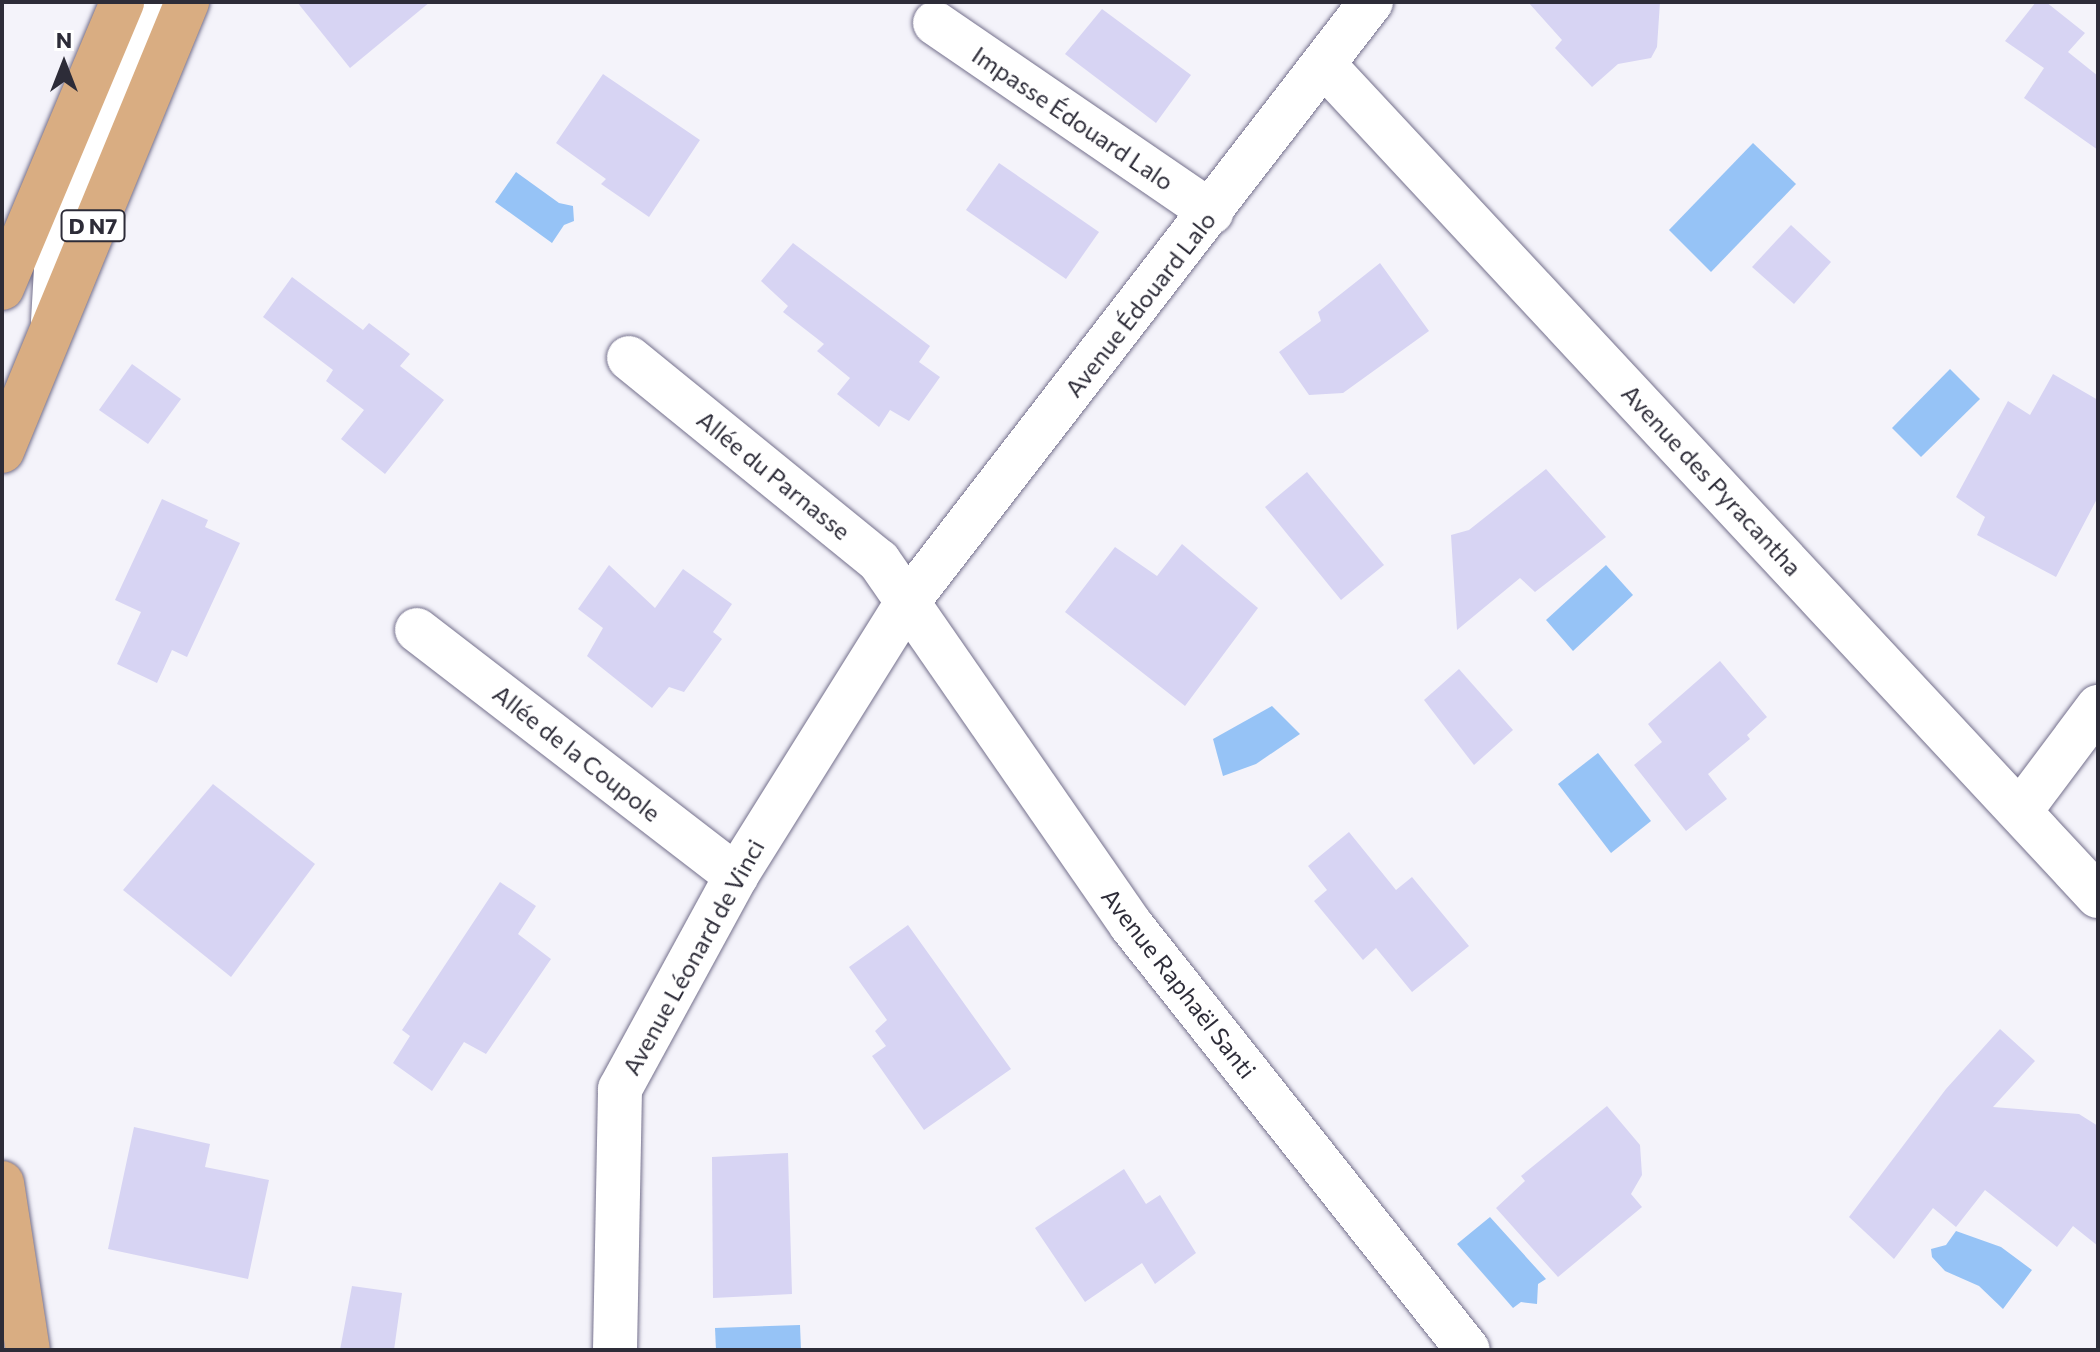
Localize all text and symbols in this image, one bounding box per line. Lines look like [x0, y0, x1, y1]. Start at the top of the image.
north arrow [24, 24, 104, 104]
text: N [56, 26, 72, 53]
street label: Impasse Édouard Lalo [967, 40, 1179, 196]
street label: Avenue Édouard Lalo [1059, 206, 1221, 402]
road number: D N7 [59, 208, 127, 244]
street label: Avenue des Pyracantha [1616, 379, 1808, 581]
street label: Allée du Parnasse [692, 404, 856, 546]
street label: Allée de la Coupole [488, 679, 666, 827]
street label: Avenue Léonard de Vinci [616, 834, 770, 1080]
street label: Avenue Raphaël Santi [1096, 882, 1262, 1084]

